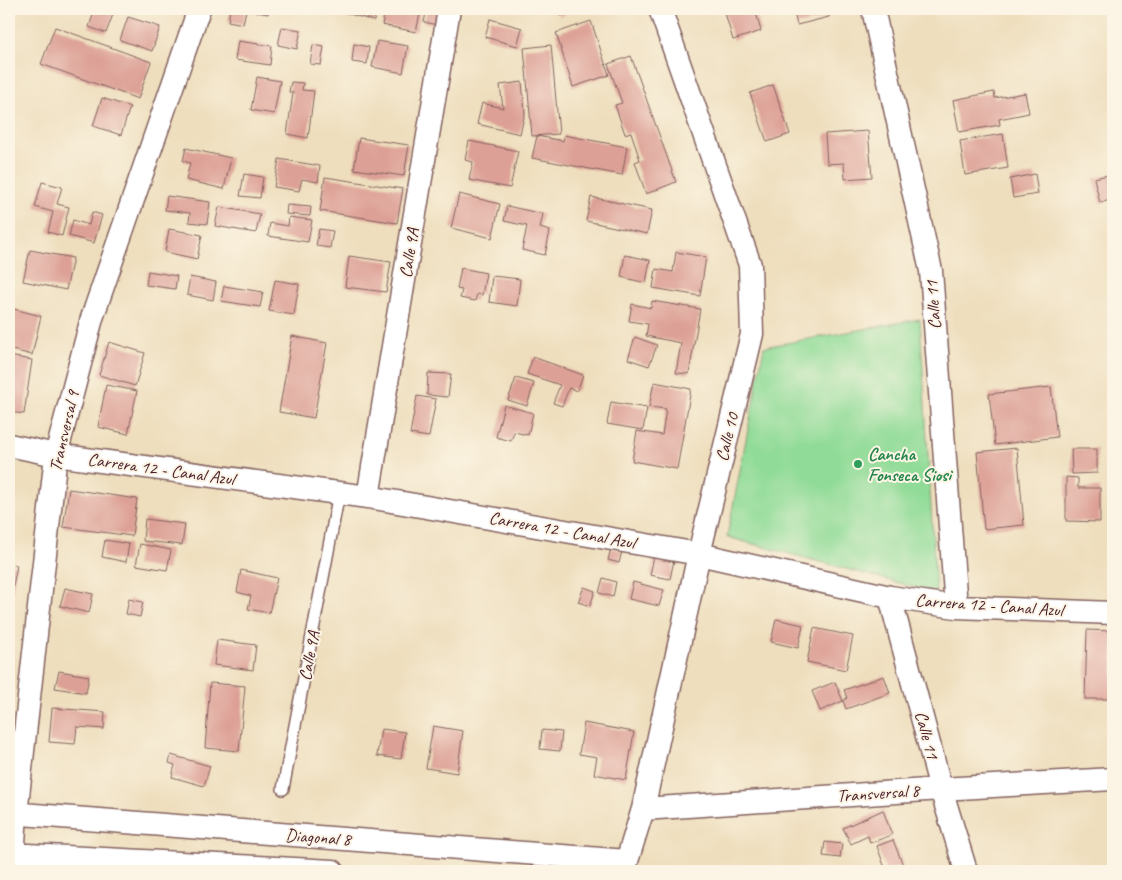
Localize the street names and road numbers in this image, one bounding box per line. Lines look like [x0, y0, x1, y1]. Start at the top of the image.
street label: Calle 9A [394, 226, 424, 279]
street label: Calle 11 [920, 279, 946, 330]
street label: Transversal 9 [44, 386, 84, 474]
street label: Calle 10 [710, 409, 744, 463]
street label: Carrera 12 - Canal Azul [86, 448, 239, 491]
street label: Carrera 12 - Canal Azul [487, 506, 640, 554]
street label: Carrera 12 - Canal Azul [915, 589, 1066, 621]
street label: Calle 9A [293, 629, 325, 683]
street label: Calle 11 [910, 709, 944, 762]
street label: Transversal 8 [836, 779, 922, 807]
street label: Diagonal 8 [285, 824, 353, 850]

